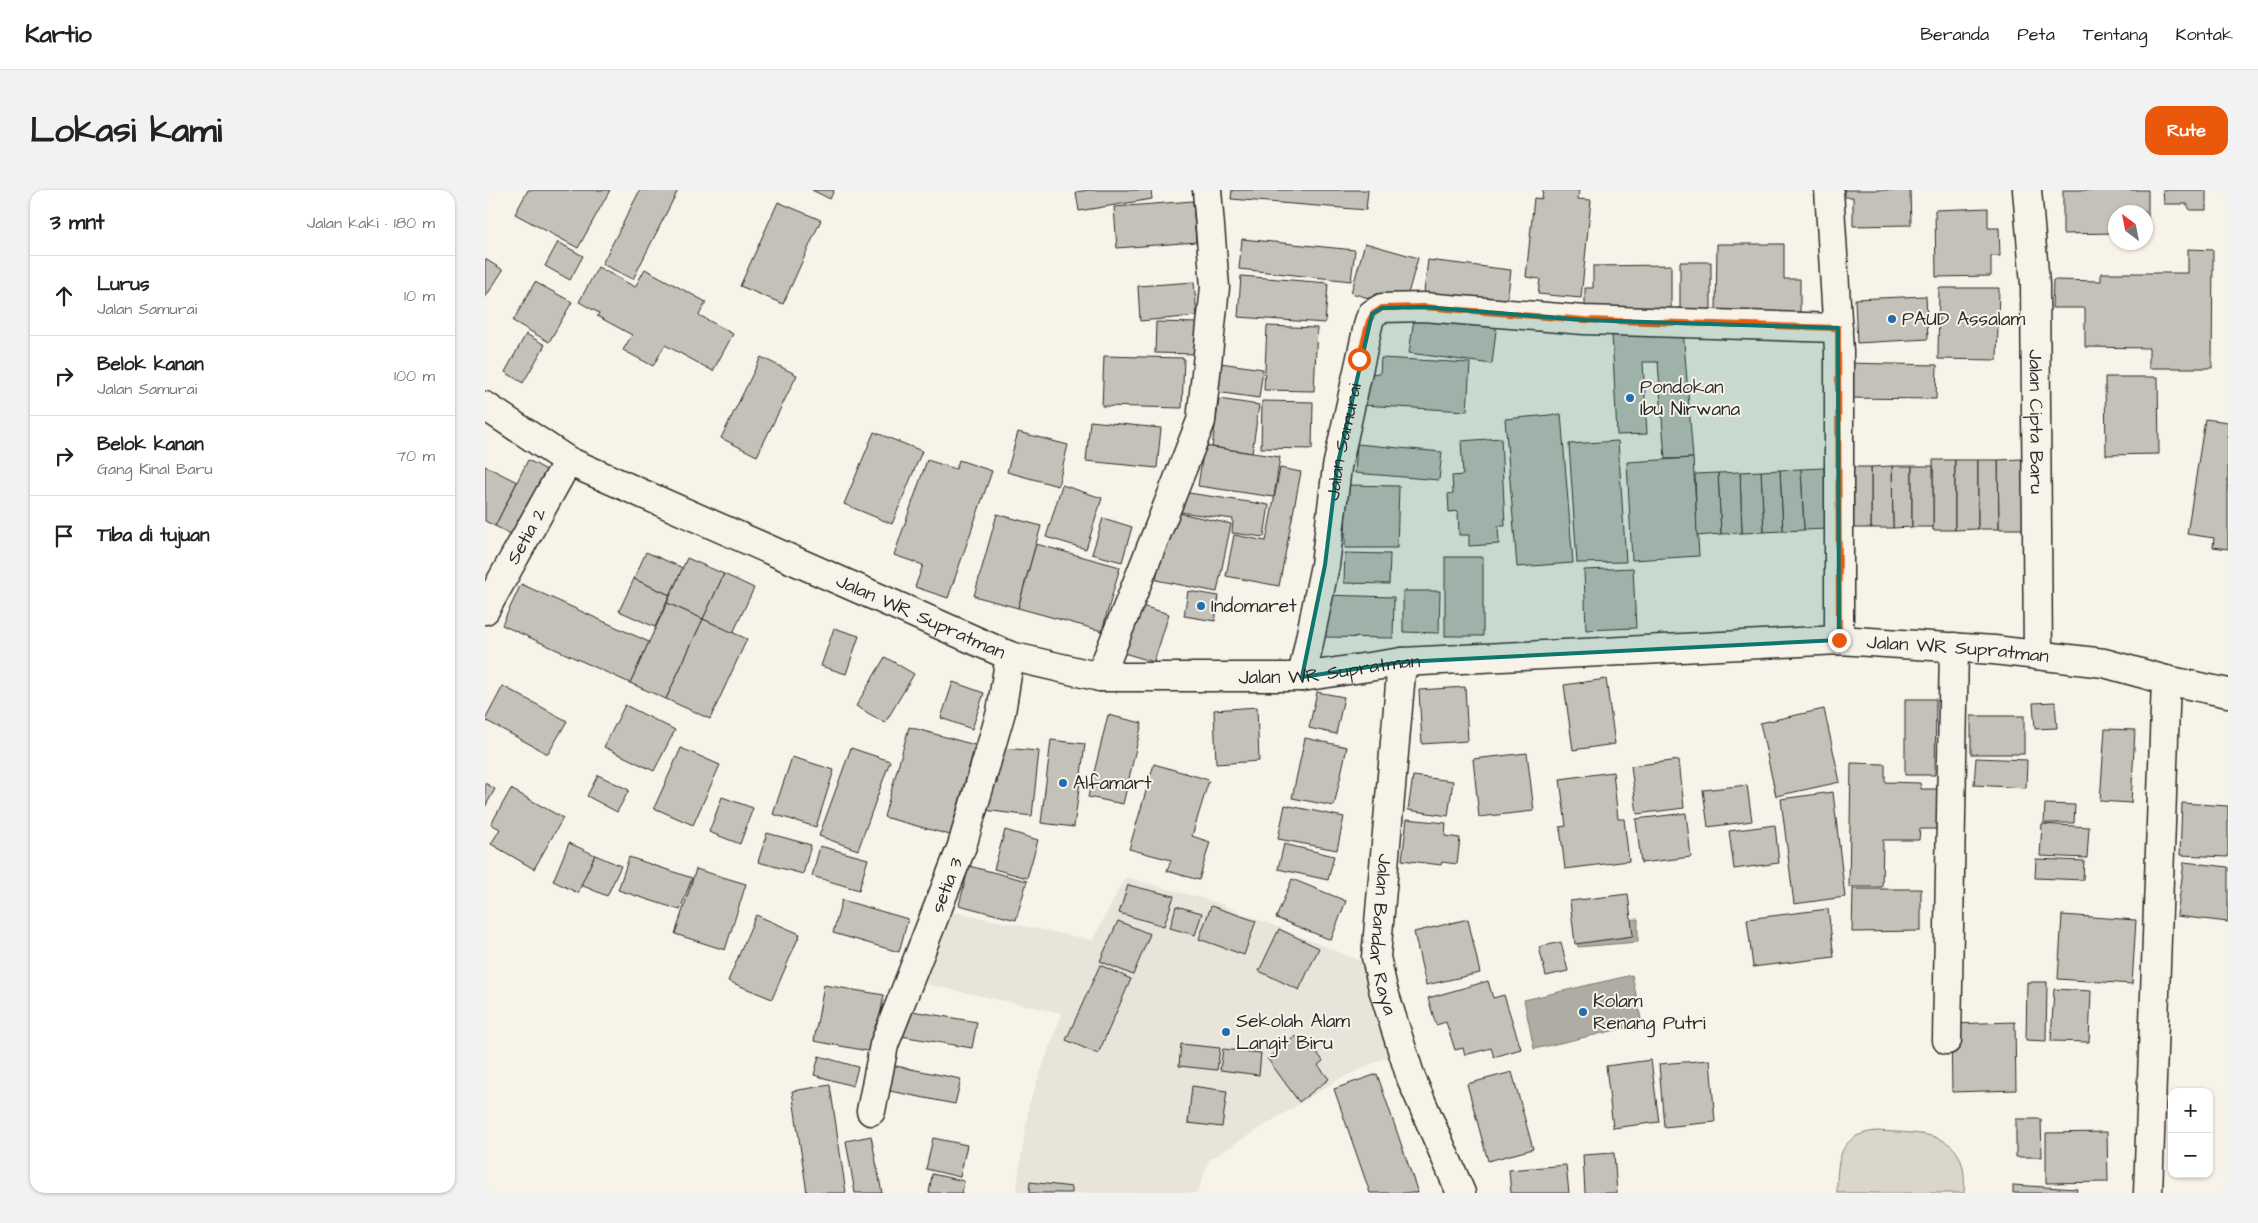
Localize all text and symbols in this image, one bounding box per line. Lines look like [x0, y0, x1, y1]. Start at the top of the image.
text: Kartio [25, 18, 92, 52]
text: Beranda [1920, 22, 1989, 47]
text: Peta [2017, 22, 2055, 47]
text: Tentang [2083, 22, 2147, 47]
text: Kontak [2175, 22, 2233, 47]
text: Lokasi kami [30, 106, 222, 155]
button: Rute [2145, 106, 2228, 155]
north arrow [2108, 205, 2153, 250]
text: 3 mnt [50, 208, 104, 237]
text: Jalan kaki · 180 m [307, 212, 435, 234]
text: Lurus [97, 271, 149, 298]
icon: ahead [50, 282, 78, 310]
text: 10 m [404, 285, 435, 307]
text: Jalan Samurai [97, 298, 197, 320]
place label: PAUD Assalam [1902, 306, 2025, 333]
marker: PAUD Assalam [1886, 313, 1898, 325]
route start [1348, 348, 1371, 371]
street label: Jalan Cipta Baru [2022, 349, 2050, 494]
text: Belok kanan [97, 351, 204, 378]
icon: right [50, 362, 78, 390]
text: 100 m [394, 365, 435, 387]
place label: Pondokan Ibu Nirwana [1640, 374, 1741, 423]
text: Jalan Samurai [97, 378, 197, 400]
street label: Jalan Samurai [1320, 381, 1368, 502]
marker: Pondokan Ibu Nirwana [1624, 392, 1636, 404]
text: Belok kanan [97, 431, 204, 458]
icon: right [50, 442, 78, 470]
text: 70 m [396, 445, 435, 467]
text: Gang Kinal Baru [97, 458, 213, 480]
street label: Setia 2 [500, 502, 553, 569]
icon: arrive [50, 522, 78, 550]
text: Tiba di tujuan [97, 522, 209, 549]
street label: Jalan WR Supratman [832, 567, 1010, 666]
place label: Indomaret [1211, 593, 1297, 620]
marker: Indomaret [1195, 600, 1207, 612]
street label: Jalan WR Supratman [1866, 628, 2051, 670]
route end [1828, 629, 1851, 652]
street label: Jalan WR Supratman [1239, 648, 1421, 691]
place label: Alfamart [1073, 770, 1152, 797]
marker: Alfamart [1057, 777, 1069, 789]
street label: setia 3 [924, 853, 970, 917]
street label: Jalan Bandar Raya [1362, 853, 1404, 1019]
place label: Kolam Renang Putri [1593, 988, 1706, 1038]
marker: Kolam Renang Putri [1577, 1006, 1589, 1018]
place label: Sekolah Alam Langit Biru [1236, 1008, 1350, 1058]
marker: Sekolah Alam Langit Biru [1220, 1026, 1232, 1038]
map controls [2168, 1088, 2213, 1178]
button: + [2168, 1088, 2213, 1133]
button: − [2168, 1133, 2213, 1178]

